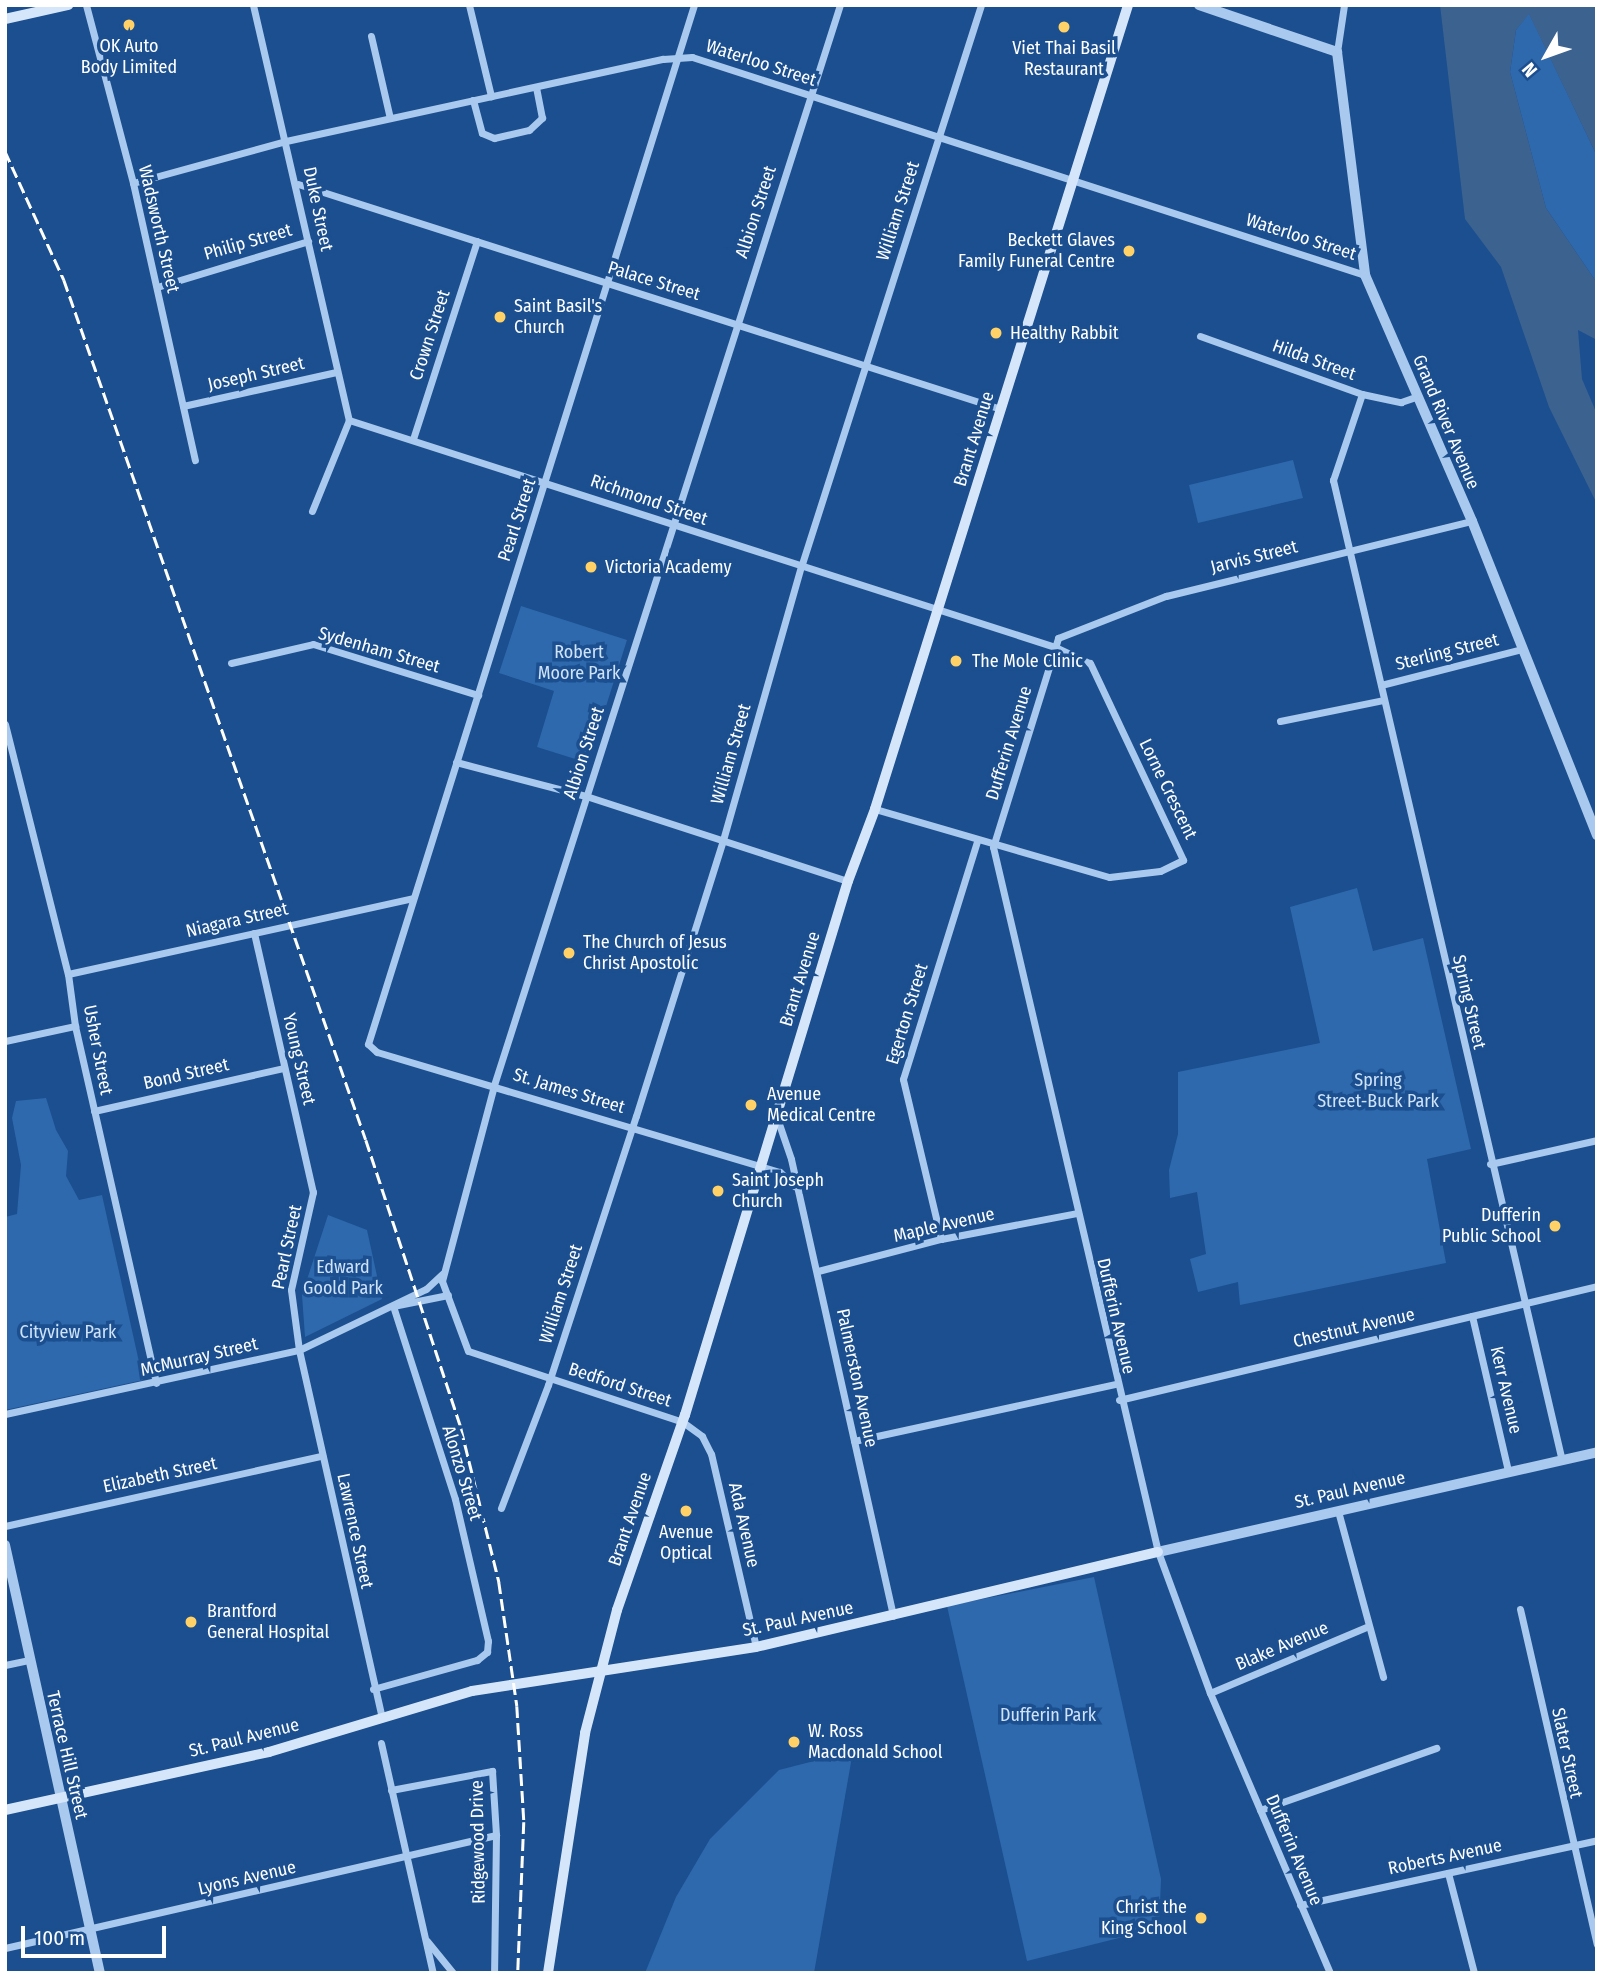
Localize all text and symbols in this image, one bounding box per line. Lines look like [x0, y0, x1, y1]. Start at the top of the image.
marker: OK Auto Body Limited [121, 17, 137, 33]
marker: Viet Thai Basil Restaurant [1056, 19, 1072, 35]
north arrow [1511, 21, 1581, 91]
street label: Waterloo Street [703, 35, 819, 91]
place label: OK Auto Body Limited [81, 36, 177, 78]
place label: Viet Thai Basil Restaurant [1012, 38, 1116, 80]
text: N [1517, 58, 1542, 82]
street label: William Street [872, 159, 924, 263]
street label: Wadsworth Street [134, 163, 184, 295]
street label: Albion Street [731, 163, 781, 261]
street label: Duke Street [299, 165, 337, 253]
street label: Waterloo Street [1243, 209, 1359, 265]
street label: Philip Street [202, 219, 294, 265]
place label: Beckett Glaves Family Funeral Centre [958, 230, 1115, 272]
marker: Beckett Glaves Family Funeral Centre [1121, 243, 1137, 259]
street label: Palace Street [605, 257, 703, 305]
street label: Crown Street [405, 287, 455, 383]
place label: Saint Basil's Church [514, 296, 602, 338]
marker: Saint Basil's Church [492, 309, 508, 325]
place label: Healthy Rabbit [1010, 322, 1119, 344]
marker: Healthy Rabbit [988, 325, 1004, 341]
street label: Hilda Street [1269, 335, 1359, 385]
street label: Joseph Street [206, 352, 306, 396]
street label: Grand River Avenue [1408, 352, 1484, 492]
street label: Brant Avenue [949, 389, 999, 489]
street label: Richmond Street [588, 470, 710, 530]
street label: Pearl Street [493, 476, 541, 564]
street label: Jarvis Street [1208, 536, 1300, 578]
place label: Victoria Academy [605, 556, 731, 578]
marker: Victoria Academy [583, 559, 599, 575]
street label: Sydenham Street [316, 622, 442, 678]
street label: Sterling Street [1393, 629, 1501, 675]
park label: Robert Moore Park [538, 642, 620, 684]
place label: The Mole Clinic [972, 650, 1083, 672]
marker: The Mole Clinic [946, 651, 966, 671]
street label: Dufferin Avenue [981, 683, 1037, 803]
street label: William Street [706, 701, 756, 807]
street label: Albion Street [559, 704, 609, 802]
street label: Lorne Crescent [1134, 735, 1202, 843]
street label: Niagara Street [184, 898, 290, 942]
street label: Brant Avenue [775, 929, 825, 1029]
place label: The Church of Jesus Christ Apostolic [583, 932, 727, 974]
marker: The Church of Jesus Christ Apostolic [561, 945, 577, 961]
street label: Spring Street [1448, 953, 1490, 1051]
street label: Egerton Street [881, 961, 933, 1067]
street label: Usher Street [79, 1003, 117, 1097]
street label: Young Street [278, 1011, 320, 1107]
street label: Bond Street [141, 1054, 231, 1094]
street label: St. James Street [511, 1064, 627, 1118]
park label: Spring Street-Buck Park [1317, 1070, 1439, 1112]
place label: Avenue Medical Centre [767, 1084, 876, 1126]
marker: Avenue Medical Centre [741, 1095, 761, 1115]
place label: Saint Joseph Church [732, 1170, 824, 1212]
marker: Saint Joseph Church [710, 1183, 726, 1199]
street label: Pearl Street [268, 1203, 306, 1291]
street label: Maple Avenue [891, 1203, 997, 1247]
place label: Dufferin Public School [1442, 1205, 1541, 1248]
marker: Dufferin Public School [1547, 1218, 1563, 1234]
street label: William Street [535, 1242, 587, 1346]
street label: Dufferin Avenue [1092, 1256, 1140, 1376]
park label: Edward Goold Park [303, 1257, 383, 1300]
street label: Chestnut Avenue [1291, 1304, 1417, 1352]
street label: Palmerston Avenue [832, 1307, 882, 1449]
park label: Cityview Park [20, 1321, 116, 1343]
street label: McMurray Street [138, 1333, 260, 1381]
street label: Kerr Avenue [1485, 1344, 1527, 1436]
street label: Bedford Street [566, 1358, 674, 1412]
street label: Alonzo Street [437, 1423, 487, 1523]
street label: Elizabeth Street [101, 1452, 219, 1498]
street label: St. Paul Avenue [1293, 1467, 1407, 1513]
street label: Brant Avenue [604, 1469, 656, 1569]
street label: Lawrence Street [332, 1471, 378, 1591]
street label: Ada Avenue [724, 1481, 764, 1569]
marker: Avenue Optical [678, 1503, 694, 1519]
place label: Avenue Optical [659, 1522, 713, 1564]
street label: St. Paul Avenue [741, 1597, 855, 1641]
place label: Brantford General Hospital [207, 1601, 329, 1644]
marker: Brantford General Hospital [181, 1612, 201, 1632]
street label: Blake Avenue [1232, 1617, 1332, 1675]
street label: Terrace Hill Street [42, 1689, 92, 1821]
park label: Dufferin Park [1000, 1704, 1096, 1726]
street label: Slater Street [1547, 1706, 1587, 1800]
street label: St. Paul Avenue [187, 1714, 301, 1762]
place label: W. Ross Macdonald School [808, 1721, 943, 1764]
marker: W. Ross Macdonald School [786, 1734, 802, 1750]
street label: Ridgewood Drive [466, 1780, 490, 1904]
street label: Dufferin Avenue [1261, 1791, 1327, 1909]
street label: Roberts Avenue [1386, 1834, 1504, 1880]
street label: Lyons Avenue [196, 1856, 298, 1900]
place label: Christ the King School [1101, 1897, 1187, 1940]
marker: Christ the King School [1193, 1910, 1209, 1926]
scale bar [24, 1912, 170, 1956]
text: 100 m [34, 1925, 85, 1951]

